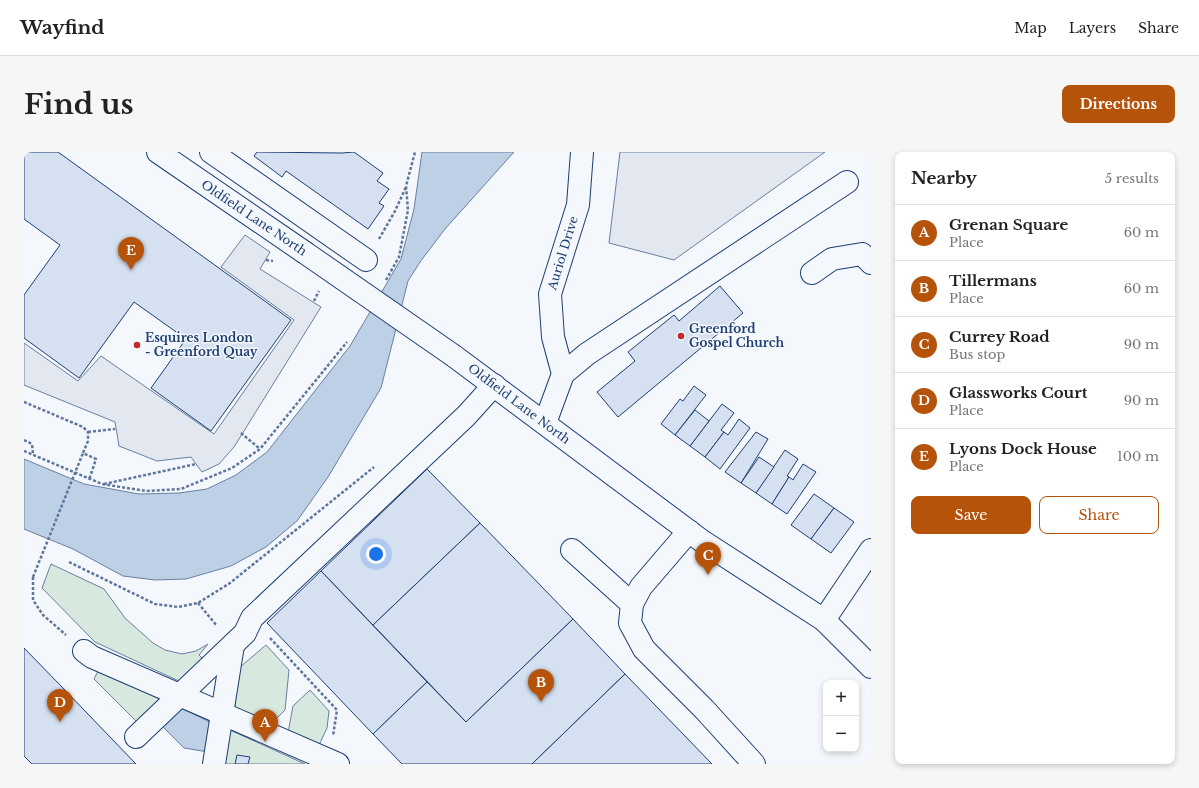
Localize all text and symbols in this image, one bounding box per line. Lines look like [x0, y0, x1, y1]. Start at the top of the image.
text: Wayfind [20, 16, 105, 39]
text: Map [1014, 19, 1047, 37]
text: Layers [1069, 19, 1116, 37]
text: Share [1138, 19, 1179, 37]
button: Directions [1062, 85, 1175, 123]
text: Find us [24, 87, 134, 122]
text: Nearby [911, 168, 977, 189]
text: 5 results [1105, 170, 1159, 187]
street label: Oldfield Lane North [199, 177, 310, 259]
street label: Auriol Drive [544, 214, 581, 293]
text: Grenan Square [949, 215, 1068, 234]
text: A [919, 224, 929, 241]
text: 60 m [1124, 224, 1159, 241]
text: Place [949, 234, 984, 251]
pin: E [118, 237, 144, 270]
text: Tillermans [949, 271, 1037, 290]
text: B [919, 280, 929, 297]
text: 60 m [1124, 280, 1159, 297]
text: Place [949, 290, 984, 307]
place label: Greenford Gospel Church [689, 321, 784, 350]
text: Currey Road [949, 327, 1050, 346]
place label: Esquires London - Greenford Quay [145, 330, 258, 359]
marker: Greenford Gospel Church [676, 331, 686, 341]
text: C [919, 336, 929, 353]
text: 90 m [1124, 336, 1159, 353]
marker: Esquires London - Greenford Quay [132, 340, 142, 350]
text: Bus stop [949, 346, 1005, 363]
street label: Oldfield Lane North [465, 360, 573, 447]
text: Glassworks Court [949, 383, 1087, 402]
text: D [918, 392, 930, 409]
text: 90 m [1124, 392, 1159, 409]
text: Place [949, 402, 984, 419]
text: Lyons Dock House [949, 439, 1097, 458]
text: E [919, 448, 929, 465]
text: 100 m [1117, 448, 1159, 465]
text: Place [949, 458, 984, 475]
button: Save [911, 496, 1031, 534]
button: Share [1039, 496, 1159, 534]
pin: C [695, 542, 721, 575]
your location [366, 544, 386, 564]
pin: B [528, 669, 554, 702]
map controls [823, 680, 859, 752]
button: + [823, 680, 859, 716]
pin: D [47, 689, 73, 722]
pin: A [252, 709, 278, 742]
button: − [823, 716, 859, 752]

